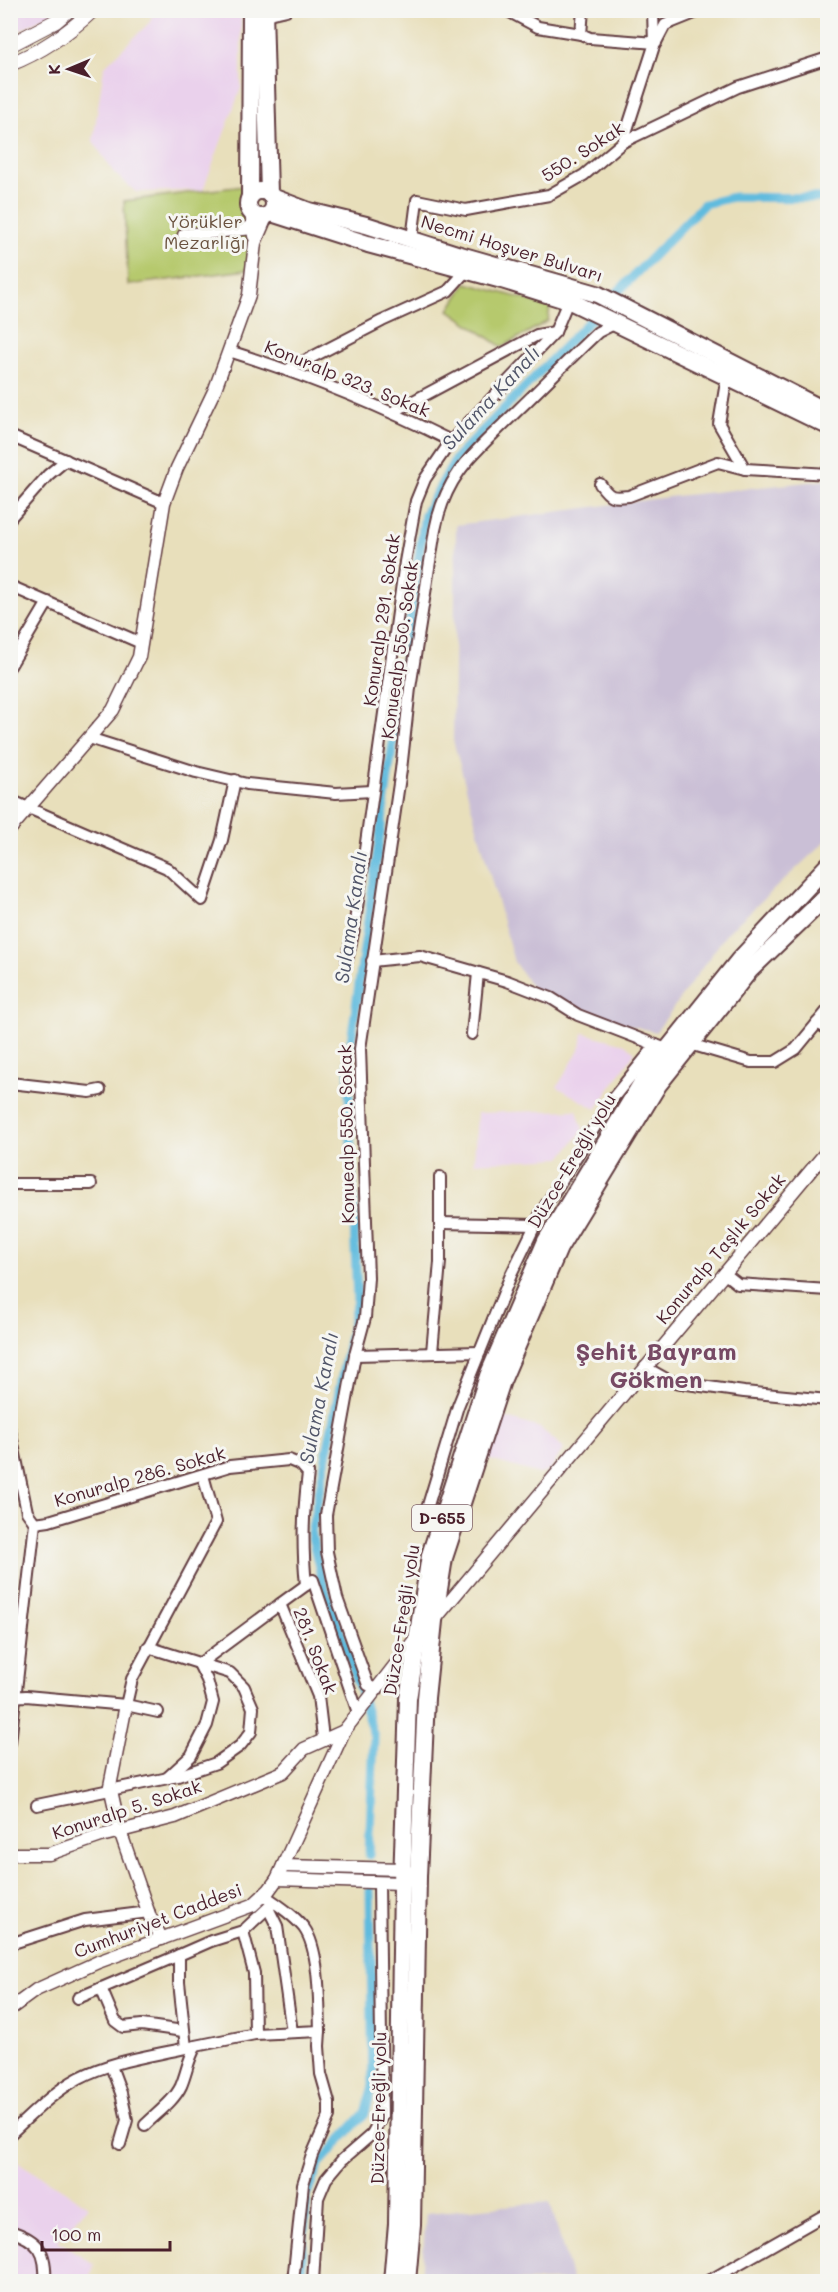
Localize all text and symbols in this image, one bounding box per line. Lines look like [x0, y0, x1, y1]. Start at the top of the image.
north arrow [39, 39, 99, 99]
text: K [43, 64, 64, 75]
street label: 550. Sokak [536, 115, 629, 187]
park label: Yörükler Mezarlığı [164, 209, 246, 254]
street label: Necmi Hoşver Bulvarı [418, 209, 606, 287]
street label: Konuralp 323. Sokak [261, 334, 434, 422]
water label: Sulama Kanalı [435, 339, 545, 455]
street label: Konuralp 291. Sokak [357, 532, 405, 708]
street label: Konuealp 550. Sokak [375, 559, 423, 740]
water label: Sulama Kanalı [328, 849, 372, 985]
street label: Konuealp 550. Sokak [332, 1044, 360, 1224]
street label: Düzce-Ereğli yolu [522, 1089, 621, 1232]
street label: Konuralp Taşlık Sokak [650, 1168, 790, 1329]
water label: Sulama Kanalı [292, 1330, 344, 1466]
district label: Şehit Bayram Gökmen [576, 1335, 736, 1394]
street label: Konuralp 286. Sokak [51, 1440, 228, 1512]
road number: D-655 [412, 1505, 472, 1531]
street label: Düzce-Ereğli yolu [377, 1543, 425, 1697]
street label: 281. Sokak [288, 1604, 343, 1698]
street label: Konuralp 5. Sokak [49, 1774, 204, 1845]
street label: Cumhuriyet Caddesi [70, 1877, 245, 1963]
street label: Düzce-Ereğli yolu [365, 2031, 391, 2185]
scale bar [42, 2214, 170, 2252]
text: 100 m [51, 2222, 101, 2246]

